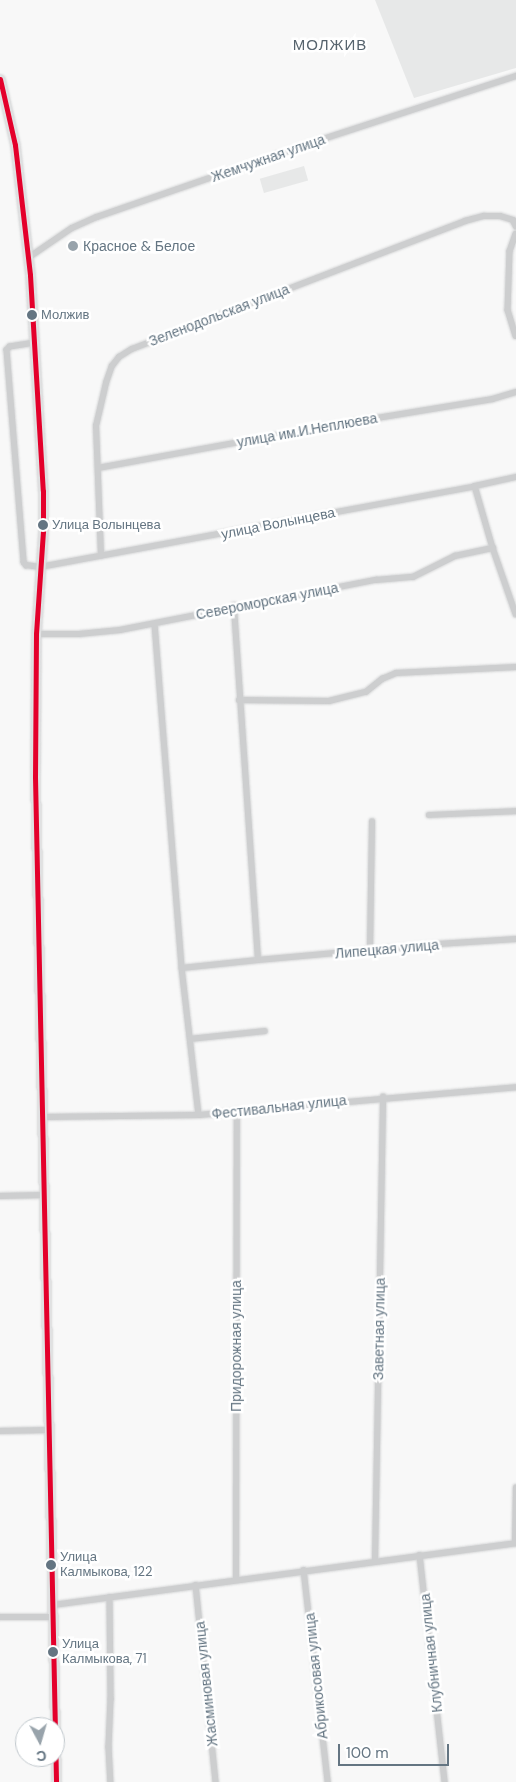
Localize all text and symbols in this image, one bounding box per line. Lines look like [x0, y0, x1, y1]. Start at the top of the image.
district label: МОЛЖИВ [292, 37, 368, 55]
street label: Жемчужная улица [209, 131, 327, 185]
place label: Красное & Белое [83, 238, 195, 254]
marker: Красное & Белое [67, 240, 79, 252]
street label: Зеленодольская улица [146, 280, 292, 350]
place label: Молжив [41, 307, 89, 323]
marker: Молжив [27, 310, 37, 320]
street label: улица им.И.Неплюева [235, 409, 379, 451]
street label: улица Волынцева [220, 504, 336, 542]
place label: Улица Волынцева [52, 517, 161, 533]
marker: Улица Волынцева [38, 520, 48, 530]
street label: Североморская улица [194, 579, 340, 623]
street label: Липецкая улица [334, 936, 440, 962]
street label: Фестивальная улица [211, 1092, 347, 1122]
street label: Заветная улица [370, 1278, 388, 1380]
street label: Придорожная улица [228, 1280, 244, 1412]
place label: Улица Калмыкова, 122 [60, 1550, 153, 1581]
marker: Улица Калмыкова, 122 [46, 1560, 56, 1570]
street label: Клубничная улица [416, 1593, 446, 1713]
street label: Абрикосовая улица [301, 1612, 331, 1740]
street label: Жасминовая улица [191, 1621, 221, 1747]
place label: Улица Калмыкова, 71 [62, 1637, 147, 1668]
marker: Улица Калмыкова, 71 [48, 1647, 58, 1657]
north arrow [15, 1717, 65, 1767]
scale bar [341, 1734, 452, 1766]
text: 100 m [346, 1743, 389, 1763]
text: С [35, 1746, 47, 1765]

